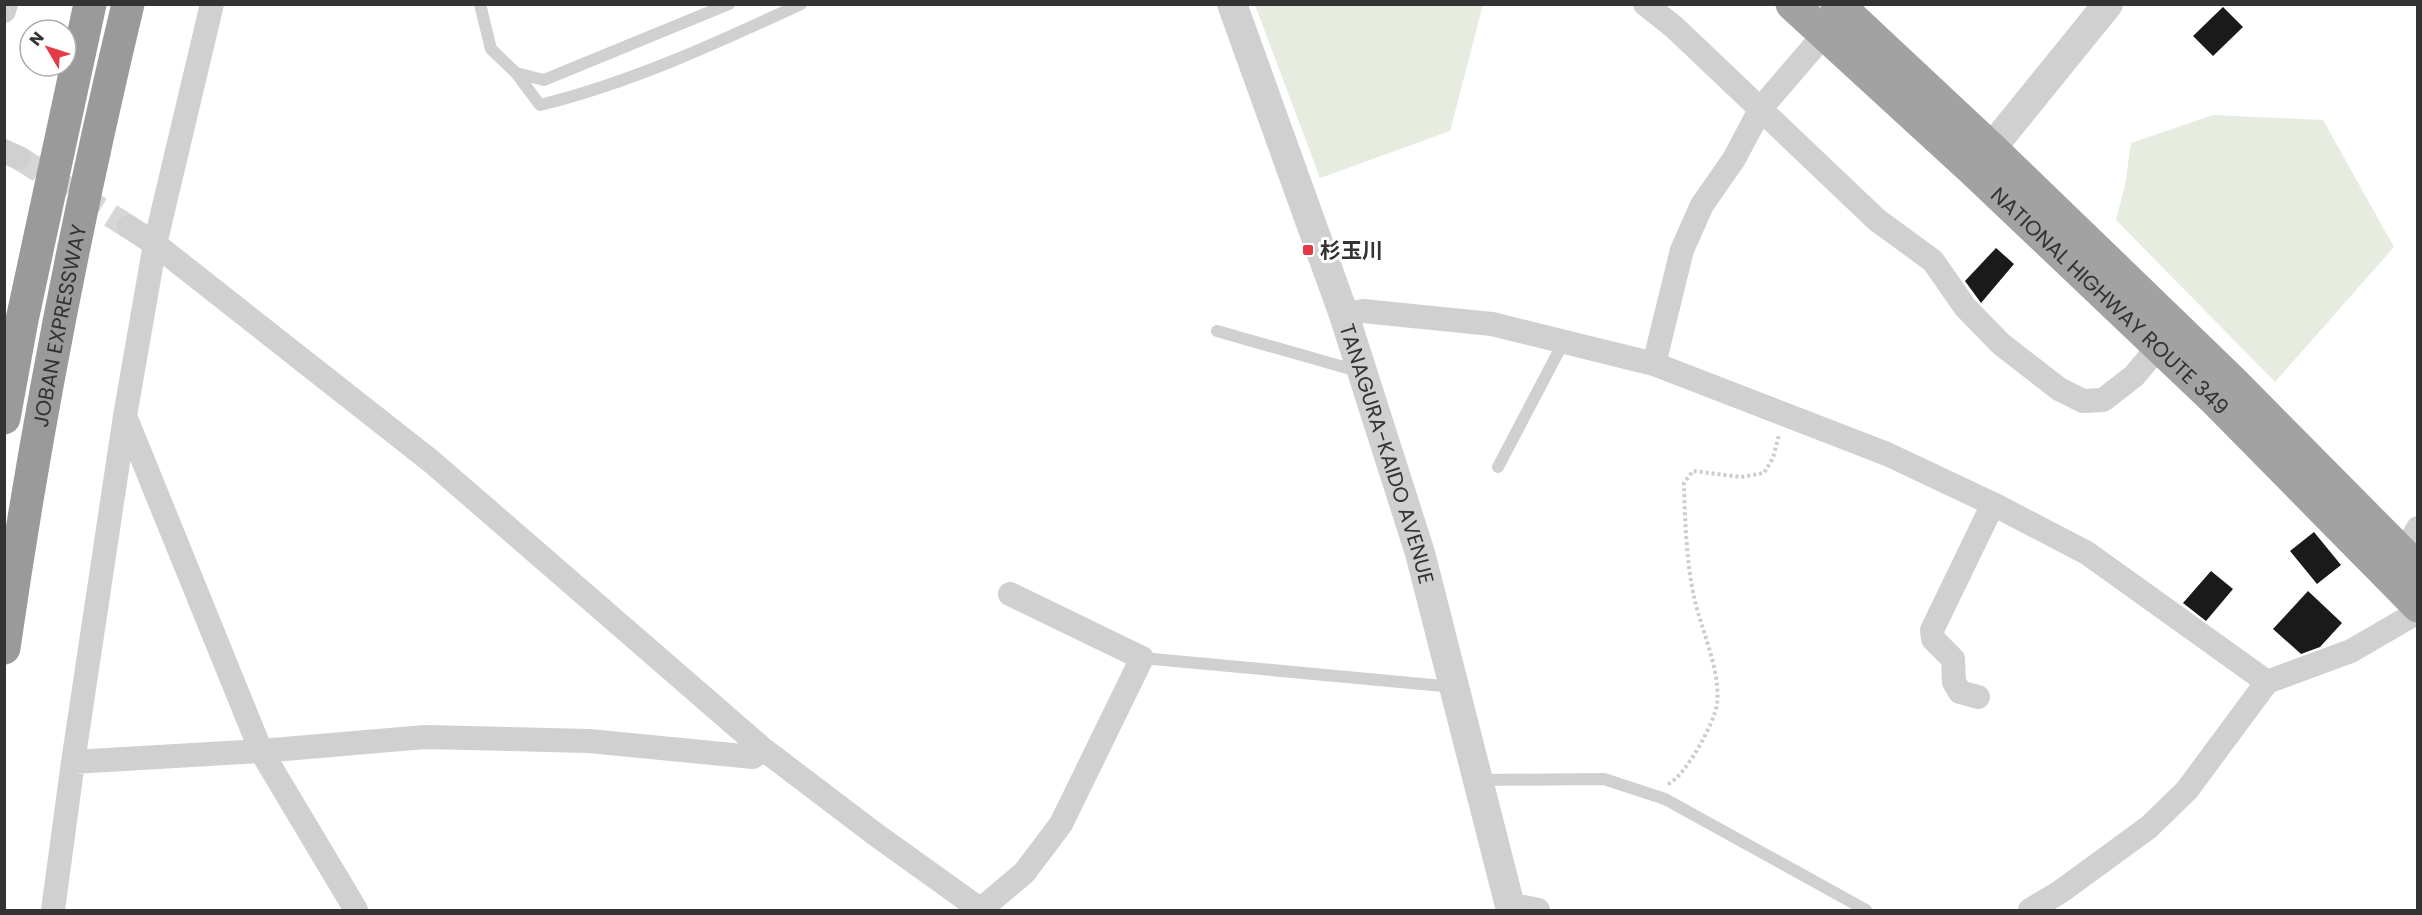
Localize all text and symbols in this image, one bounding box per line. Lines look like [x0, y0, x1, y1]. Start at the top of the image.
north arrow [18, 18, 78, 78]
text: N [24, 27, 49, 51]
street label: NATIONAL HIGHWAY ROUTE 349 [1985, 180, 2236, 421]
street label: JOBAN EXPRESSWAY [25, 222, 93, 430]
place label: 杉玉川 [1320, 236, 1383, 265]
marker: 杉玉川 [1301, 243, 1315, 257]
street label: TANAGURA-KAIDO AVENUE [1333, 320, 1442, 587]

